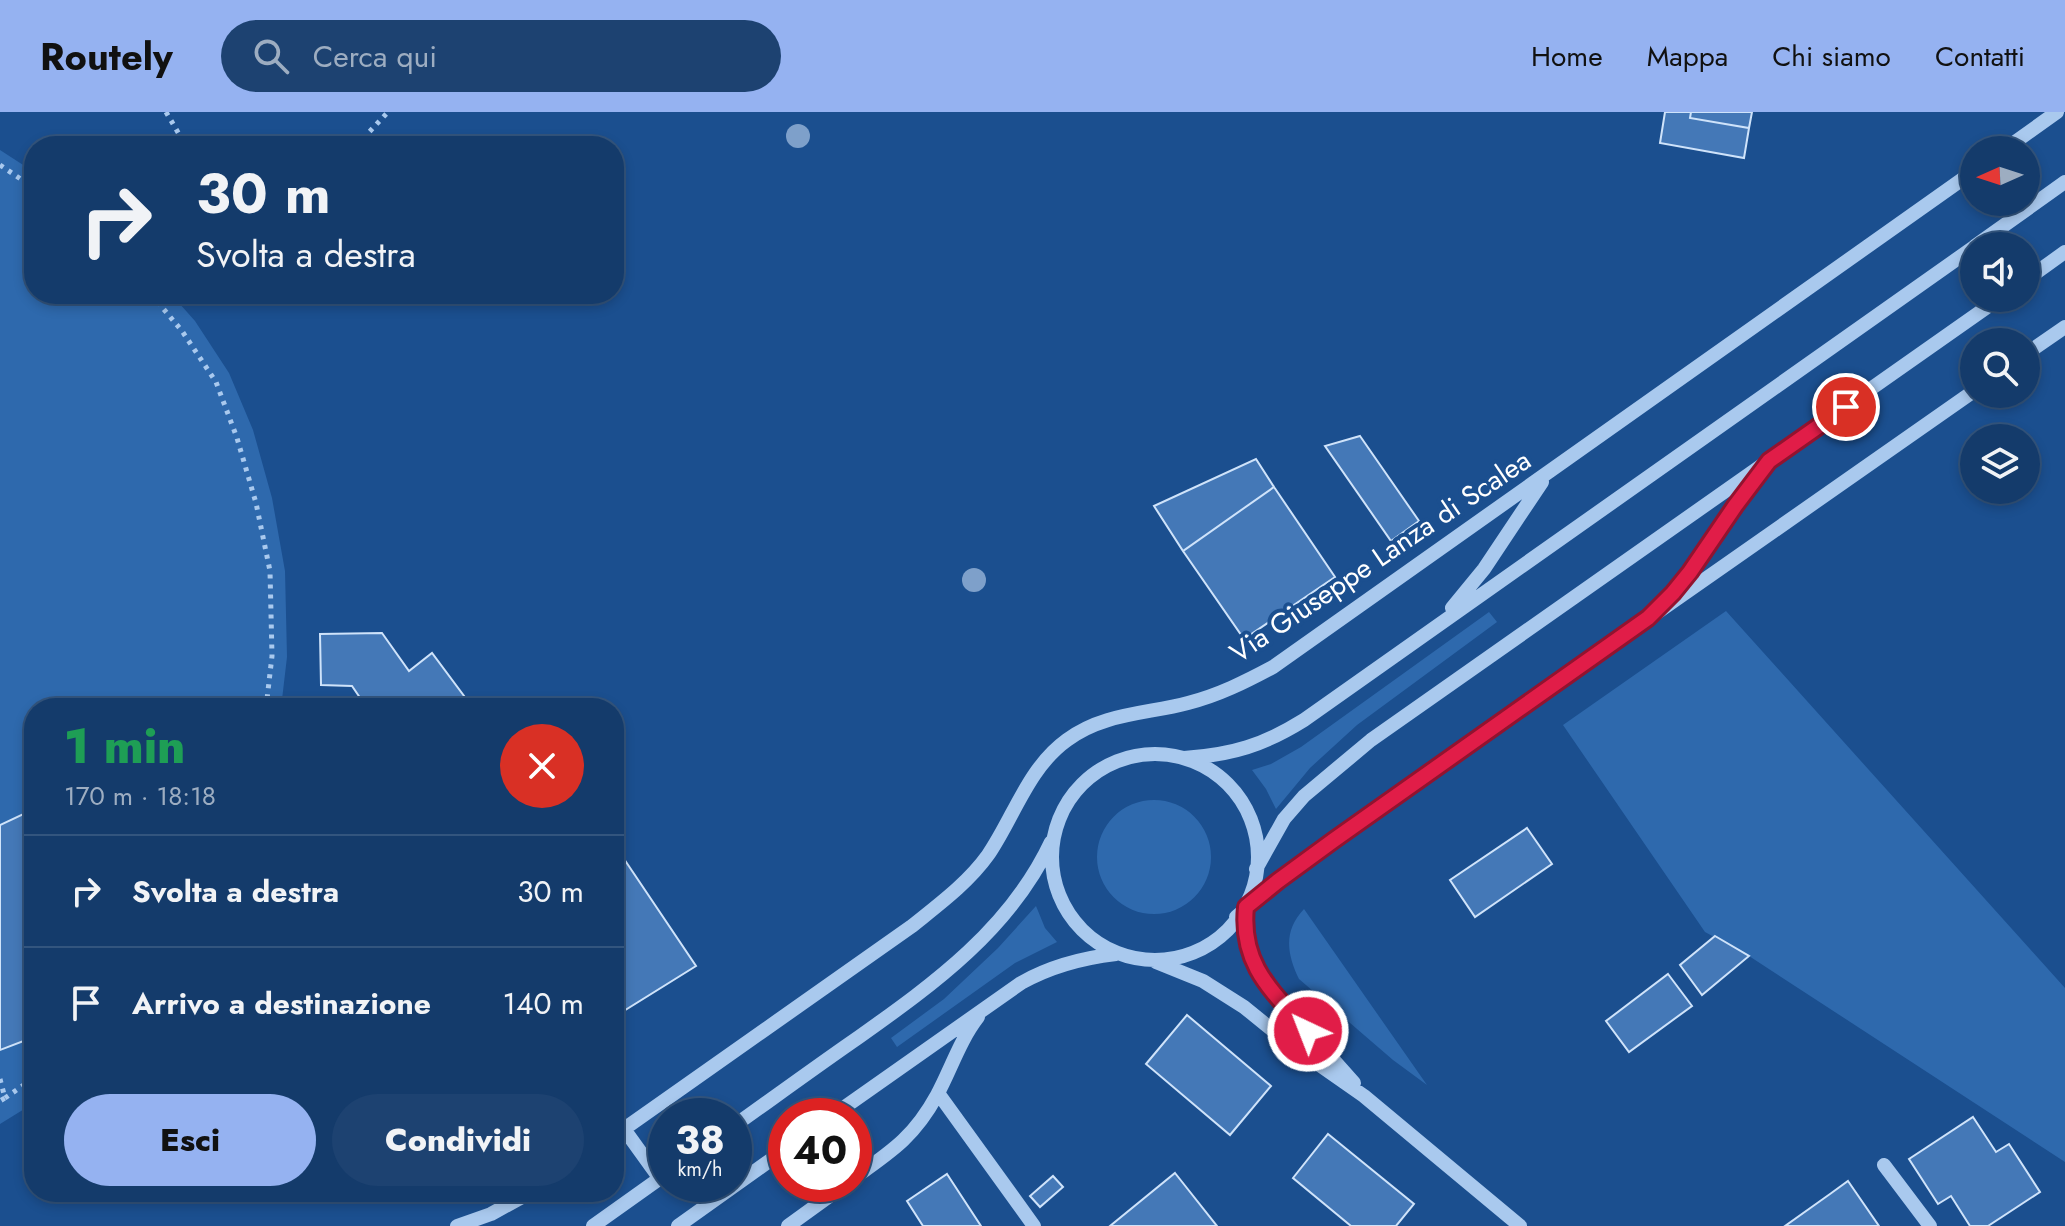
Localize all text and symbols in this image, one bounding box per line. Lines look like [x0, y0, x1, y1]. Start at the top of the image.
search box [221, 20, 781, 92]
text: Routely [40, 29, 173, 84]
icon: search [249, 34, 293, 78]
text: Cerca qui [313, 35, 437, 78]
text: Home [1531, 36, 1603, 77]
text: Mappa [1647, 36, 1728, 77]
text: Chi siamo [1772, 36, 1891, 77]
text: Contatti [1935, 36, 2025, 77]
north arrow [1960, 136, 2040, 216]
map controls [1960, 136, 2040, 504]
text: 30 m [196, 153, 331, 234]
icon: right [64, 168, 168, 272]
text: Svolta a destra [196, 228, 416, 280]
button: sound [1960, 232, 2040, 312]
button: search [1960, 328, 2040, 408]
pin [1812, 373, 1880, 441]
icon: arrive [1824, 385, 1868, 429]
button: layers [1960, 424, 2040, 504]
street label: Via Giuseppe Lanza di Scalea [1221, 440, 1539, 673]
text: 1 min [64, 712, 185, 781]
button: close [500, 724, 584, 808]
text: 170 m · 18:18 [64, 777, 216, 815]
icon: right [64, 869, 108, 913]
text: Svolta a destra [132, 870, 339, 913]
text: 30 m [517, 870, 584, 913]
icon: arrive [64, 981, 108, 1025]
text: Arrivo a destinazione [132, 982, 431, 1025]
text: 140 m [503, 982, 584, 1025]
position arrow [1266, 989, 1350, 1073]
button: Esci [64, 1094, 316, 1186]
button: Condividi [332, 1094, 584, 1186]
speed limit sign: 40 [768, 1098, 872, 1202]
text: 38 [675, 1111, 725, 1169]
text: km/h [677, 1155, 723, 1184]

